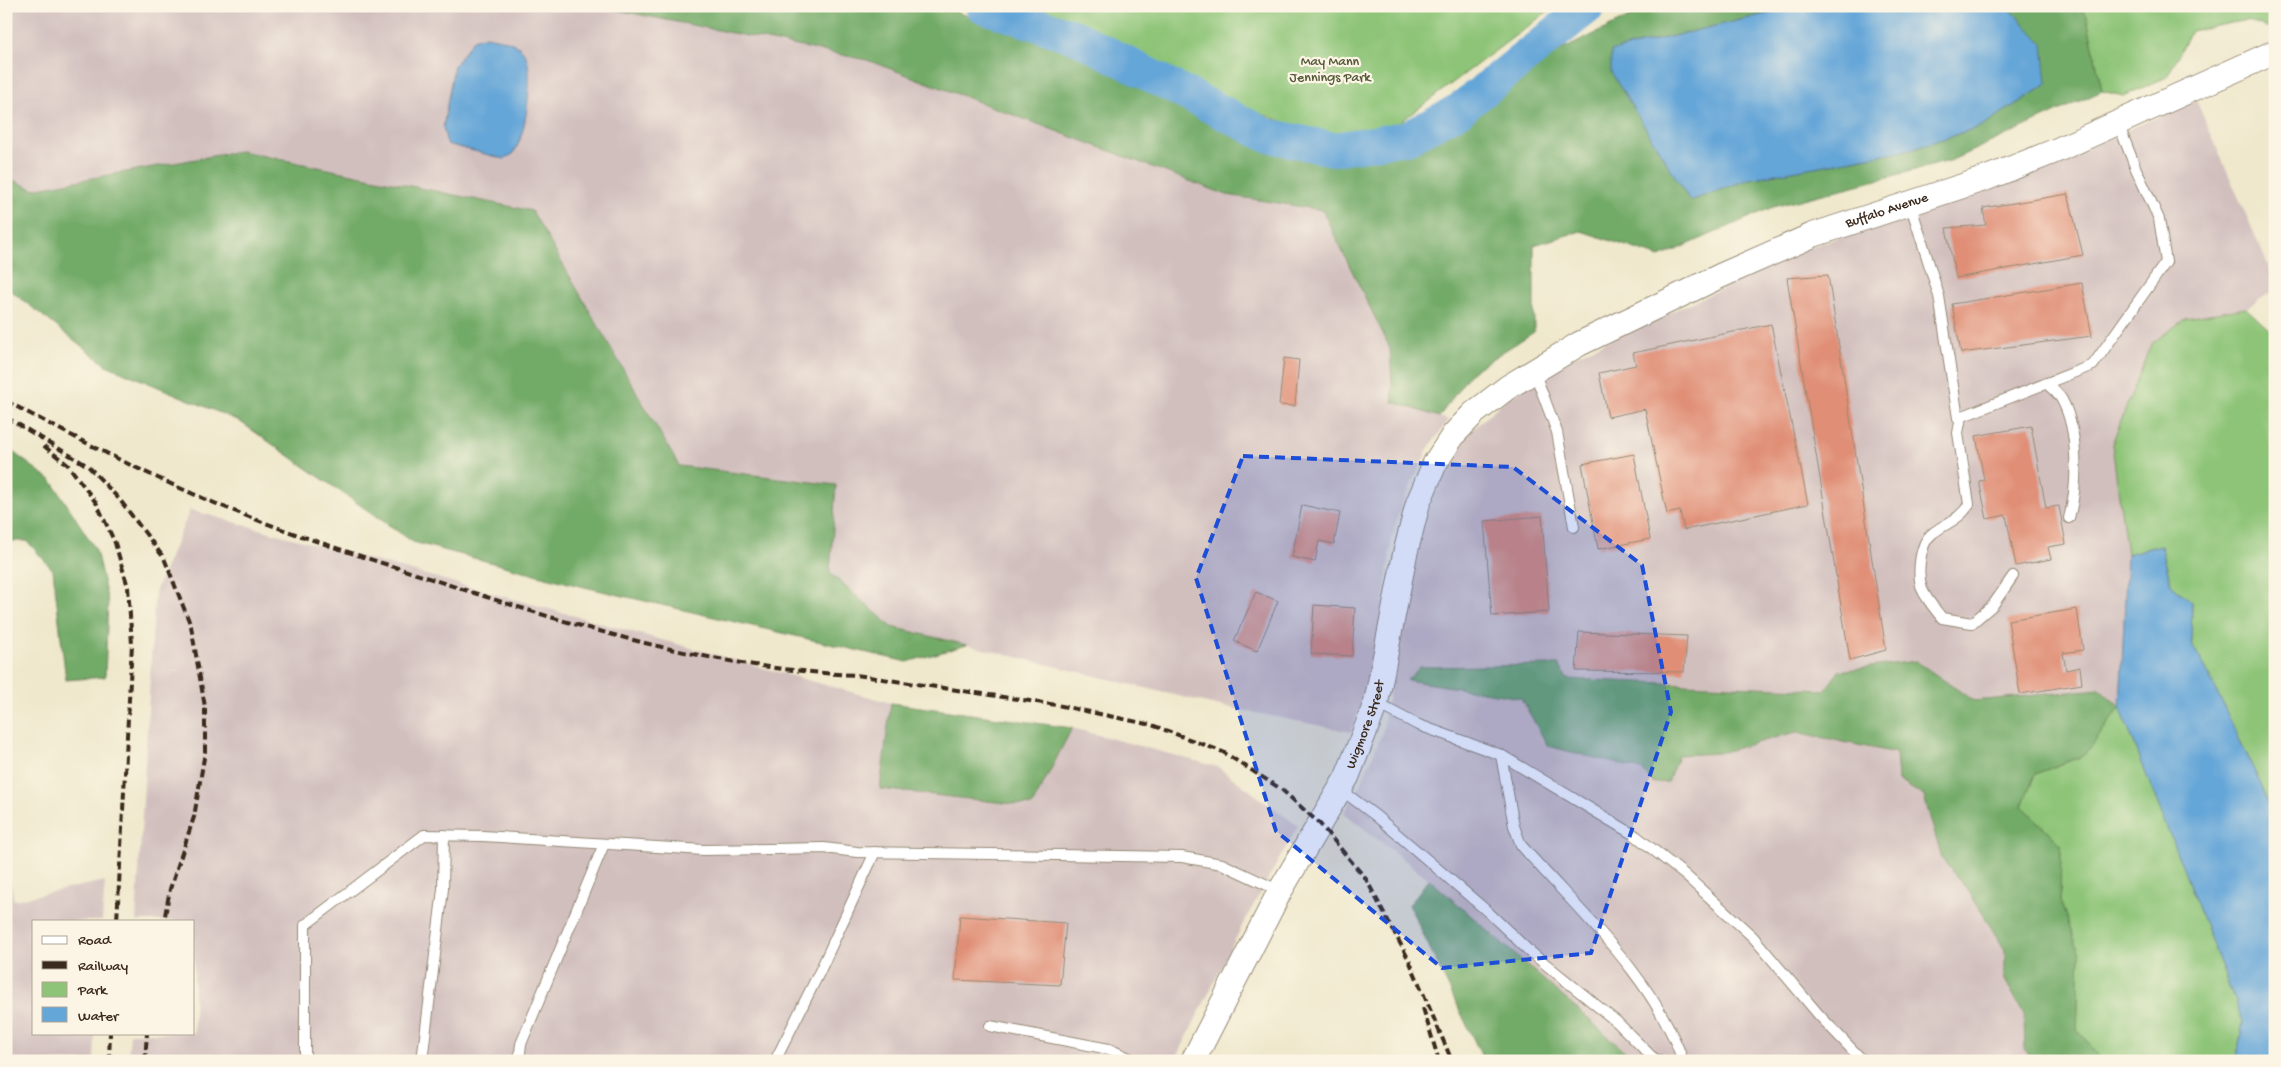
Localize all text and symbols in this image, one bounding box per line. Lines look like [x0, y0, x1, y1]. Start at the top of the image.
park label: May Mann Jennings Park [1290, 54, 1372, 87]
street label: Buffalo Avenue [1842, 189, 1931, 233]
street label: Wigmore Street [1342, 678, 1389, 771]
legend [32, 920, 195, 1034]
text: Road [78, 932, 112, 950]
text: Railway [78, 958, 129, 976]
text: Park [77, 982, 108, 1000]
text: Water [78, 1008, 120, 1026]

